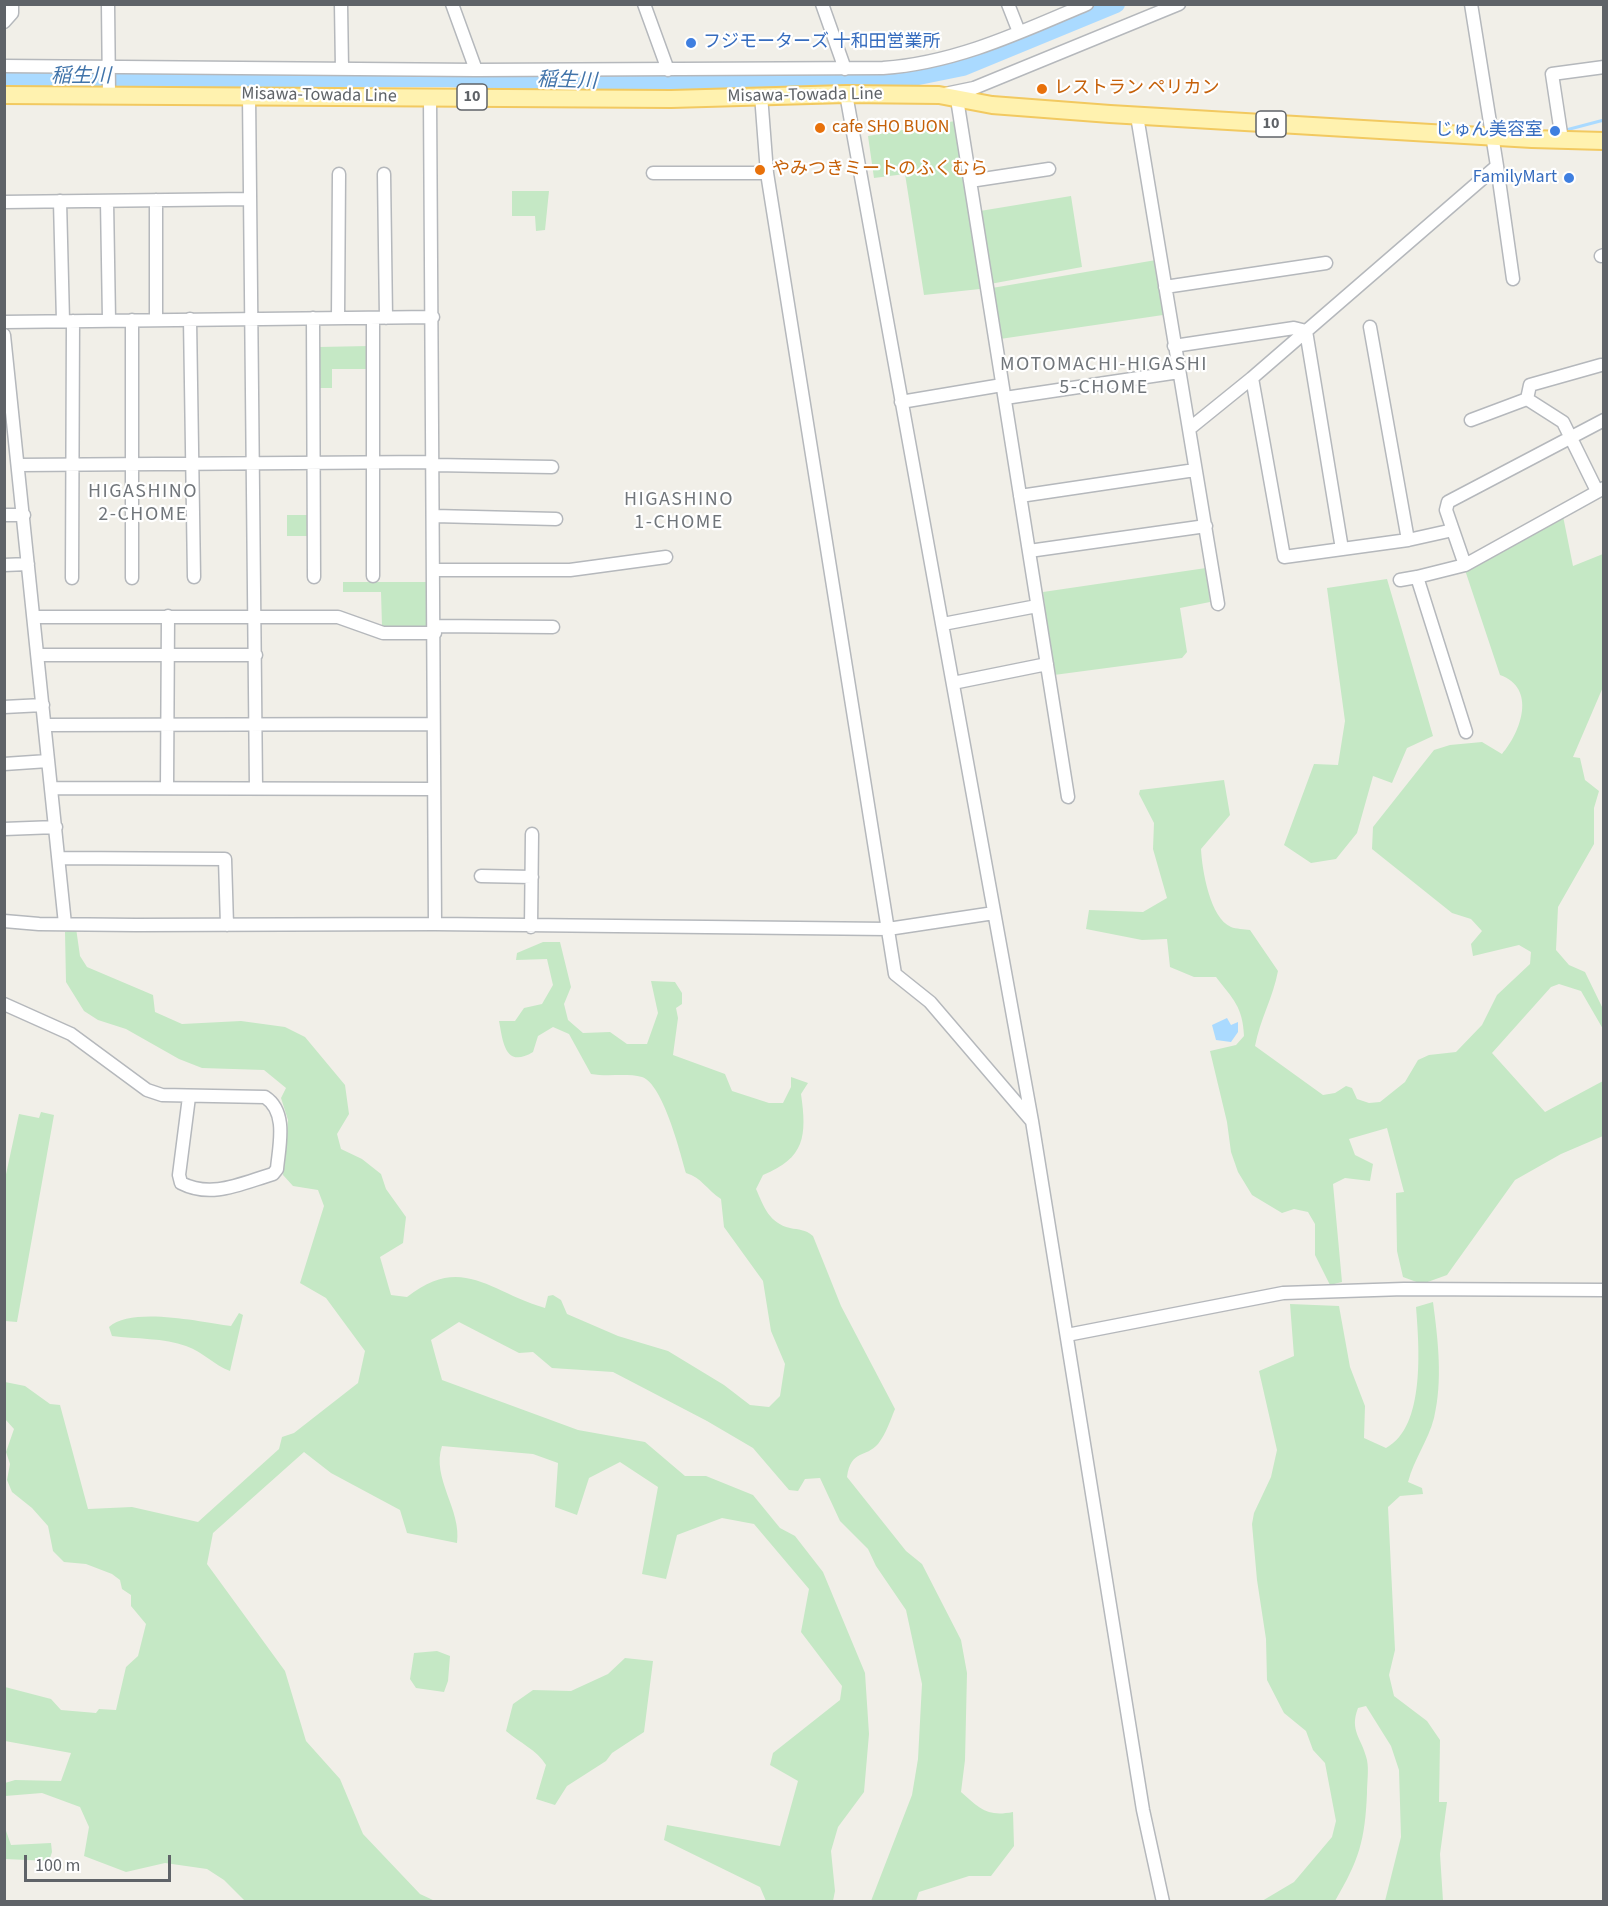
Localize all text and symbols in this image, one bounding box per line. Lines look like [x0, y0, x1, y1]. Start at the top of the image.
place label: フジモーターズ 十和田営業所 [703, 32, 941, 54]
marker: フジモーターズ 十和田営業所 [684, 36, 698, 50]
water label: 稲生川 [51, 66, 111, 90]
water label: 稲生川 [537, 69, 597, 95]
place label: レストラン ペリカン [1054, 78, 1220, 100]
marker: レストラン ペリカン [1035, 82, 1049, 96]
street label: Misawa-Towada Line [241, 84, 397, 108]
road number: 10 [457, 84, 487, 110]
street label: Misawa-Towada Line [727, 84, 883, 108]
road number: 10 [1256, 111, 1286, 137]
place label: cafe SHO BUON [832, 117, 949, 139]
place label: じゅん美容室 [1435, 120, 1543, 142]
marker: cafe SHO BUON [813, 121, 827, 135]
marker: じゅん美容室 [1548, 124, 1562, 138]
place label: やみつきミートのふくむら [772, 159, 988, 181]
marker: やみつきミートのふくむら [753, 163, 767, 177]
place label: FamilyMart [1473, 167, 1557, 189]
marker: FamilyMart [1562, 171, 1576, 185]
district label: MOTOMACHI-HIGASHI 5-CHOME [1000, 354, 1208, 401]
district label: HIGASHINO 2-CHOME [88, 481, 198, 528]
district label: HIGASHINO 1-CHOME [624, 489, 734, 536]
scale bar [27, 1843, 174, 1881]
text: 100 m [35, 1853, 80, 1878]

